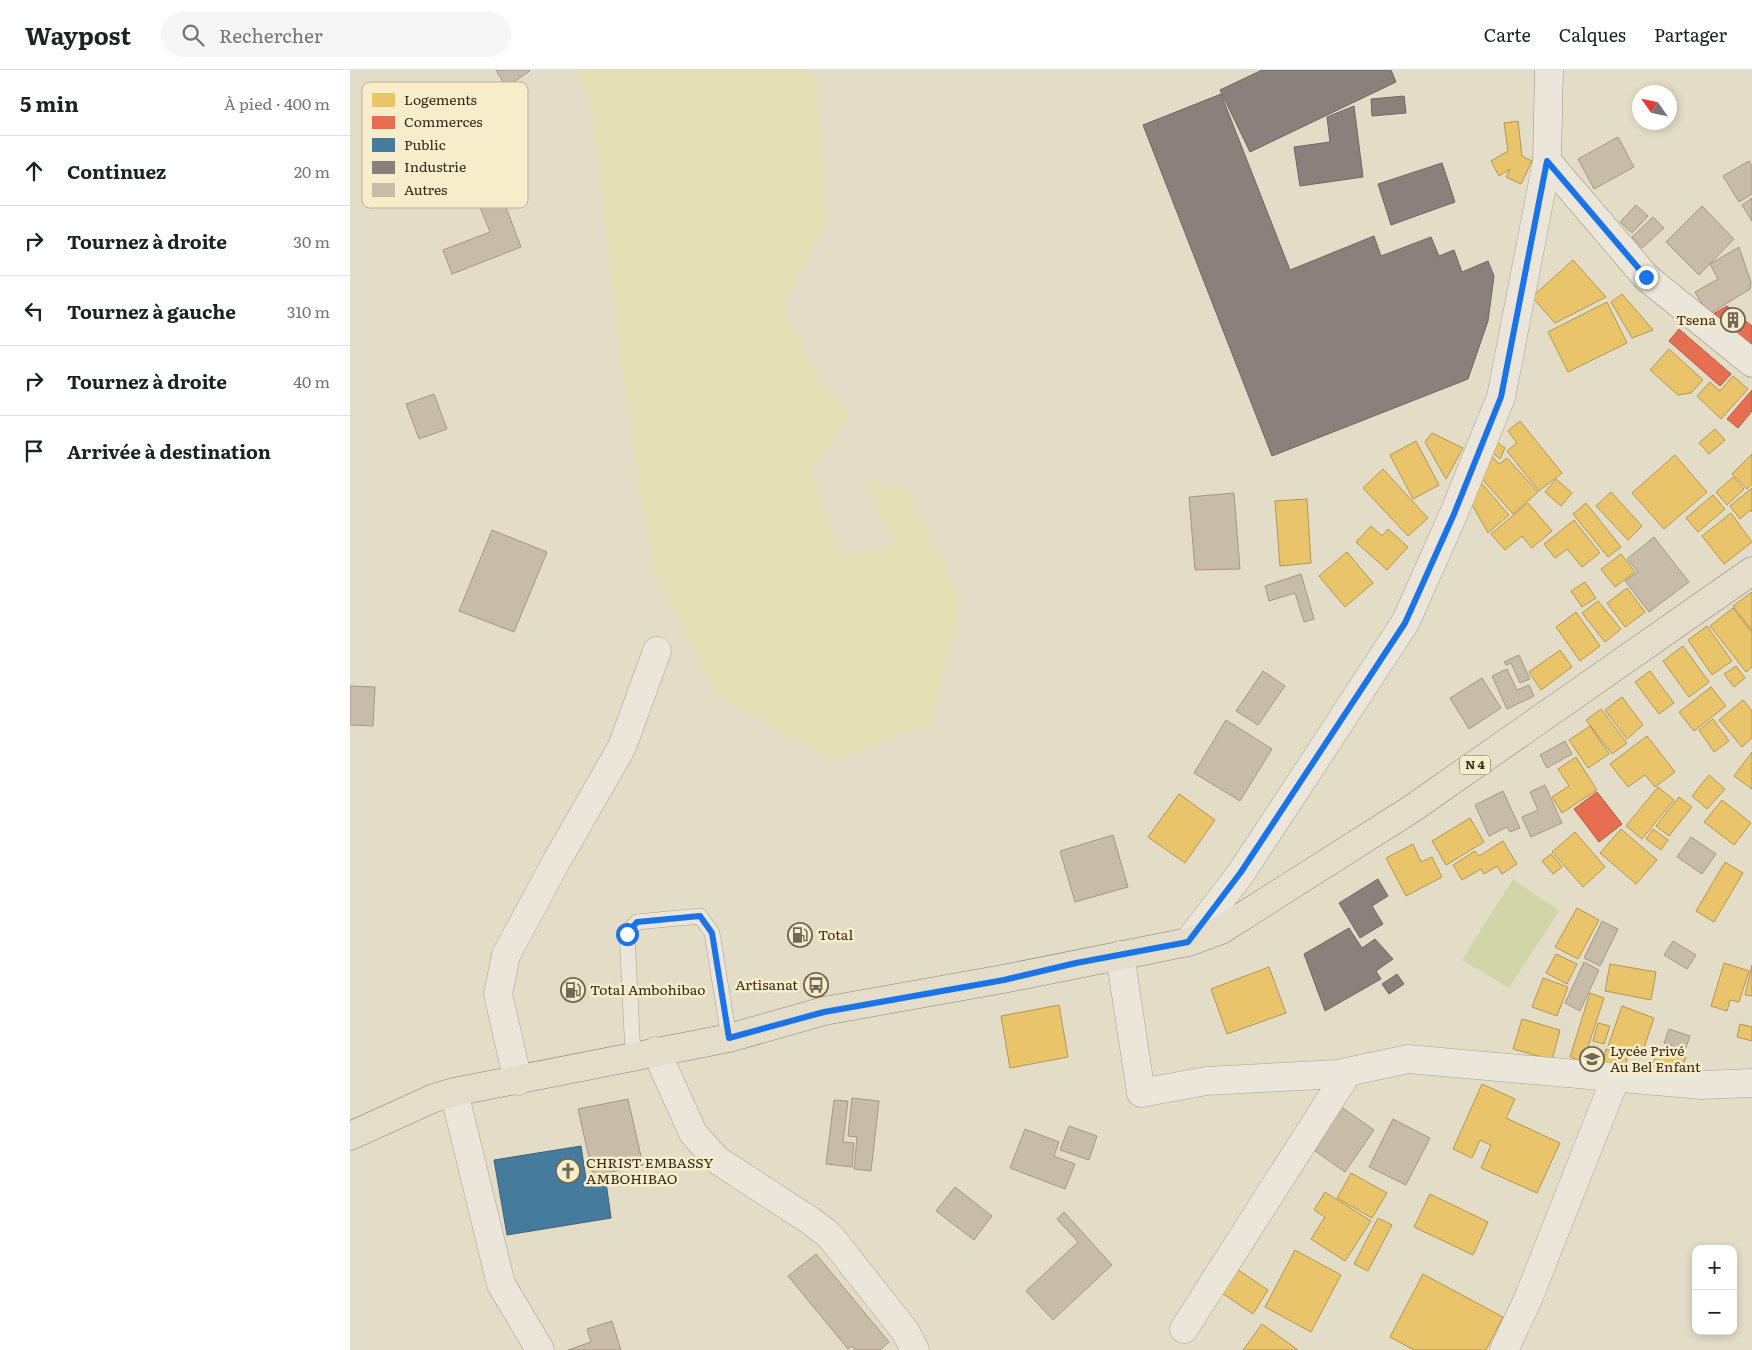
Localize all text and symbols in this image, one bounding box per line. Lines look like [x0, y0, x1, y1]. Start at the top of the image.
search box [161, 12, 511, 57]
text: Waypost [25, 17, 131, 52]
icon: search [179, 21, 207, 49]
text: Rechercher [219, 21, 323, 49]
text: Carte [1484, 21, 1531, 48]
text: Calques [1559, 21, 1626, 48]
text: Partager [1654, 21, 1727, 48]
legend [362, 82, 528, 208]
north arrow [1632, 85, 1677, 130]
text: 5 min [20, 87, 79, 118]
text: Logements [404, 89, 477, 109]
text: À pied · 400 m [224, 91, 330, 115]
text: Commerces [404, 111, 483, 131]
text: Public [404, 134, 446, 154]
text: Industrie [404, 156, 466, 176]
icon: ahead [20, 157, 48, 185]
text: Continuez [67, 157, 166, 185]
text: 20 m [294, 159, 330, 183]
text: Autres [404, 179, 447, 199]
icon: right [20, 227, 48, 255]
text: Tournez à droite [67, 227, 227, 255]
text: 30 m [293, 229, 330, 253]
route end [1635, 266, 1658, 289]
icon: left [20, 297, 48, 325]
text: Tournez à gauche [67, 297, 236, 325]
text: 310 m [287, 299, 330, 323]
building icon: Tsena [1720, 307, 1746, 333]
place label: Tsena [1676, 309, 1716, 329]
icon: right [20, 367, 48, 395]
text: Tournez à droite [67, 367, 227, 395]
text: 40 m [293, 369, 330, 393]
icon: arrive [20, 437, 48, 465]
text: Arrivée à destination [67, 437, 271, 465]
road number: N 4 [1460, 756, 1490, 774]
fuel station icon: Total [787, 922, 813, 948]
route start [616, 923, 639, 946]
place label: Total [818, 924, 853, 944]
bus stop icon: Artisanat [803, 972, 829, 998]
place label: Artisanat [735, 974, 798, 994]
fuel station icon: Total Ambohibao [560, 977, 586, 1003]
place label: Total Ambohibao [590, 979, 705, 999]
place label: Lycée Privé Au Bel Enfant [1610, 1040, 1701, 1076]
school or university icon: Lycée Privé Au Bel Enfant [1579, 1046, 1605, 1072]
place label: CHRIST EMBASSY AMBOHIBAO [586, 1152, 713, 1188]
church icon: CHRIST EMBASSY AMBOHIBAO [555, 1158, 581, 1184]
map controls [1692, 1245, 1737, 1335]
button: + [1692, 1245, 1737, 1290]
button: − [1692, 1290, 1737, 1335]

